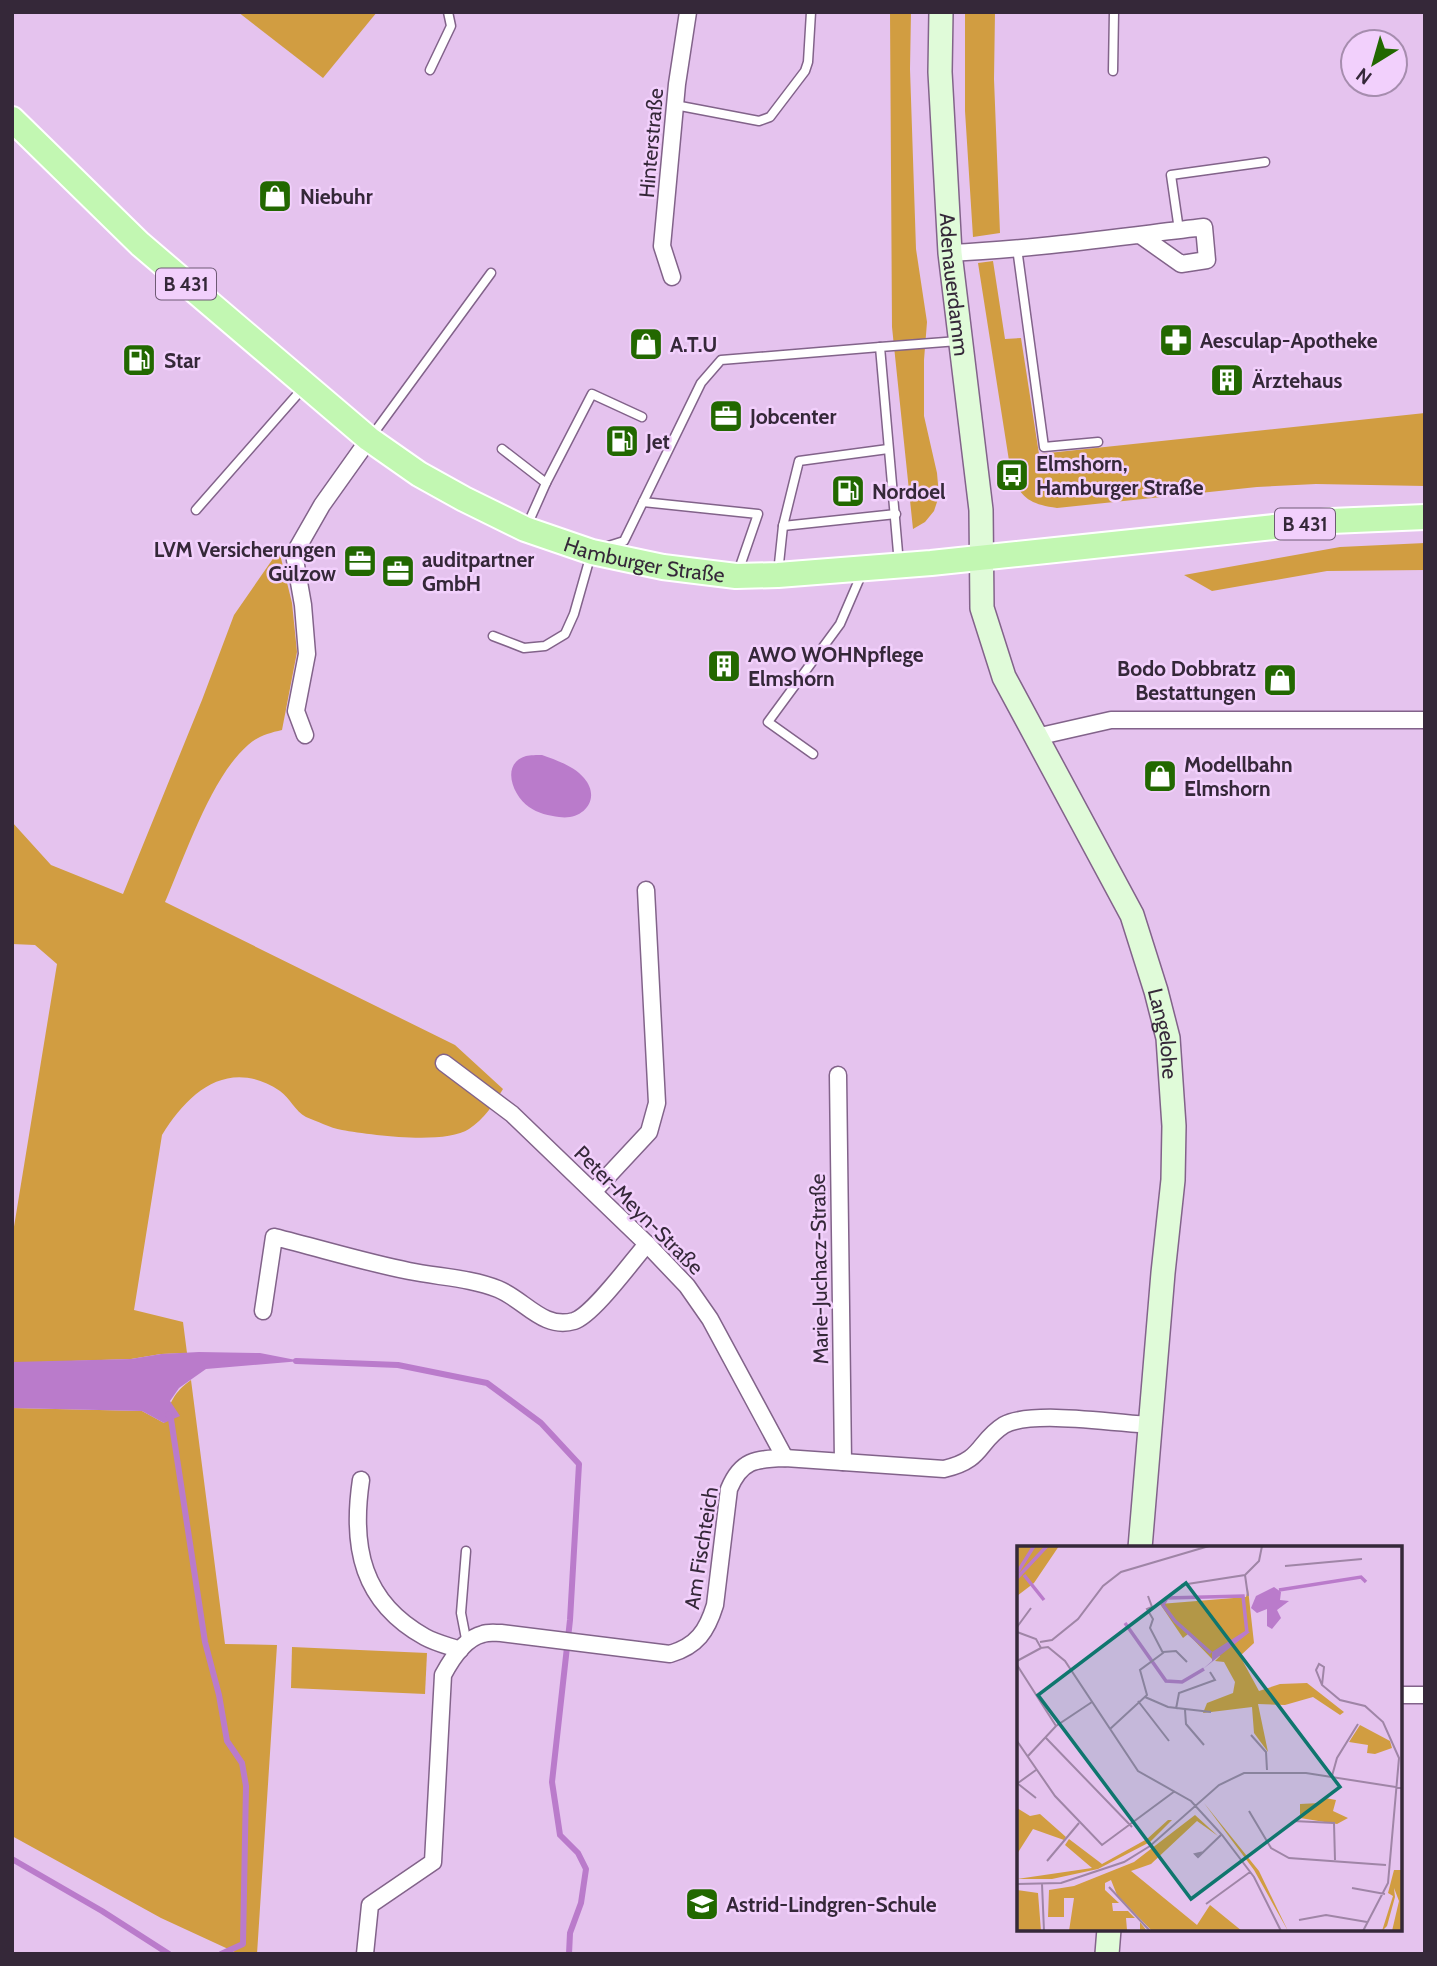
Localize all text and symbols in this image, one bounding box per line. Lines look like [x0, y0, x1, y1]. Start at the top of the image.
north arrow [1339, 28, 1409, 98]
text: N [1352, 63, 1376, 89]
street label: Hinterstraße [634, 87, 668, 199]
shop icon: Niebuhr [256, 177, 294, 215]
place label: Niebuhr [300, 184, 373, 209]
street label: Adenauerdamm [935, 212, 975, 357]
road number: B 431 [156, 268, 216, 300]
pharmacy icon: Aesculap-Apotheke [1157, 321, 1195, 359]
shop icon: A.T.U [627, 325, 665, 363]
place label: Aesculap-Apotheke [1200, 328, 1378, 353]
place label: A.T.U [670, 332, 717, 357]
fuel station icon: Star [120, 341, 158, 379]
place label: Star [164, 348, 201, 373]
building icon: Ärztehaus [1208, 361, 1246, 399]
place label: Ärztehaus [1252, 368, 1343, 393]
office icon: Jobcenter [707, 397, 745, 435]
place label: Jobcenter [749, 404, 836, 429]
fuel station icon: Jet [603, 422, 641, 460]
place label: Jet [645, 429, 670, 454]
place label: Elmshorn, Hamburger Straße [1036, 451, 1204, 500]
bus stop icon: Elmshorn, Hamburger Straße [993, 456, 1031, 494]
fuel station icon: Nordoel [829, 472, 867, 510]
place label: Nordoel [872, 479, 946, 504]
road number: B 431 [1275, 509, 1335, 540]
street label: Hamburger Straße [561, 531, 726, 587]
place label: LVM Versicherungen Gülzow [154, 537, 337, 586]
office icon: LVM Versicherungen Gülzow [341, 542, 379, 580]
place label: auditpartner GmbH [422, 547, 534, 596]
office icon: auditpartner GmbH [379, 552, 417, 590]
place label: AWO WOHNpflege Elmshorn [748, 642, 924, 691]
building icon: AWO WOHNpflege Elmshorn [705, 647, 743, 685]
place label: Bodo Dobbratz Bestattungen [1117, 656, 1256, 705]
shop icon: Bodo Dobbratz Bestattungen [1261, 661, 1299, 699]
place label: Modellbahn Elmshorn [1184, 752, 1293, 801]
shop icon: Modellbahn Elmshorn [1141, 757, 1179, 795]
street label: Langelohe [1143, 985, 1183, 1080]
street label: Peter-Meyn-Straße [569, 1140, 709, 1280]
street label: Marie-Juchacz-Straße [805, 1173, 833, 1365]
street label: Am Fischteich [679, 1485, 723, 1611]
inset map [1017, 1546, 1402, 1931]
school or university icon: Astrid-Lindgren-Schule [683, 1885, 721, 1923]
place label: Astrid-Lindgren-Schule [726, 1892, 937, 1917]

